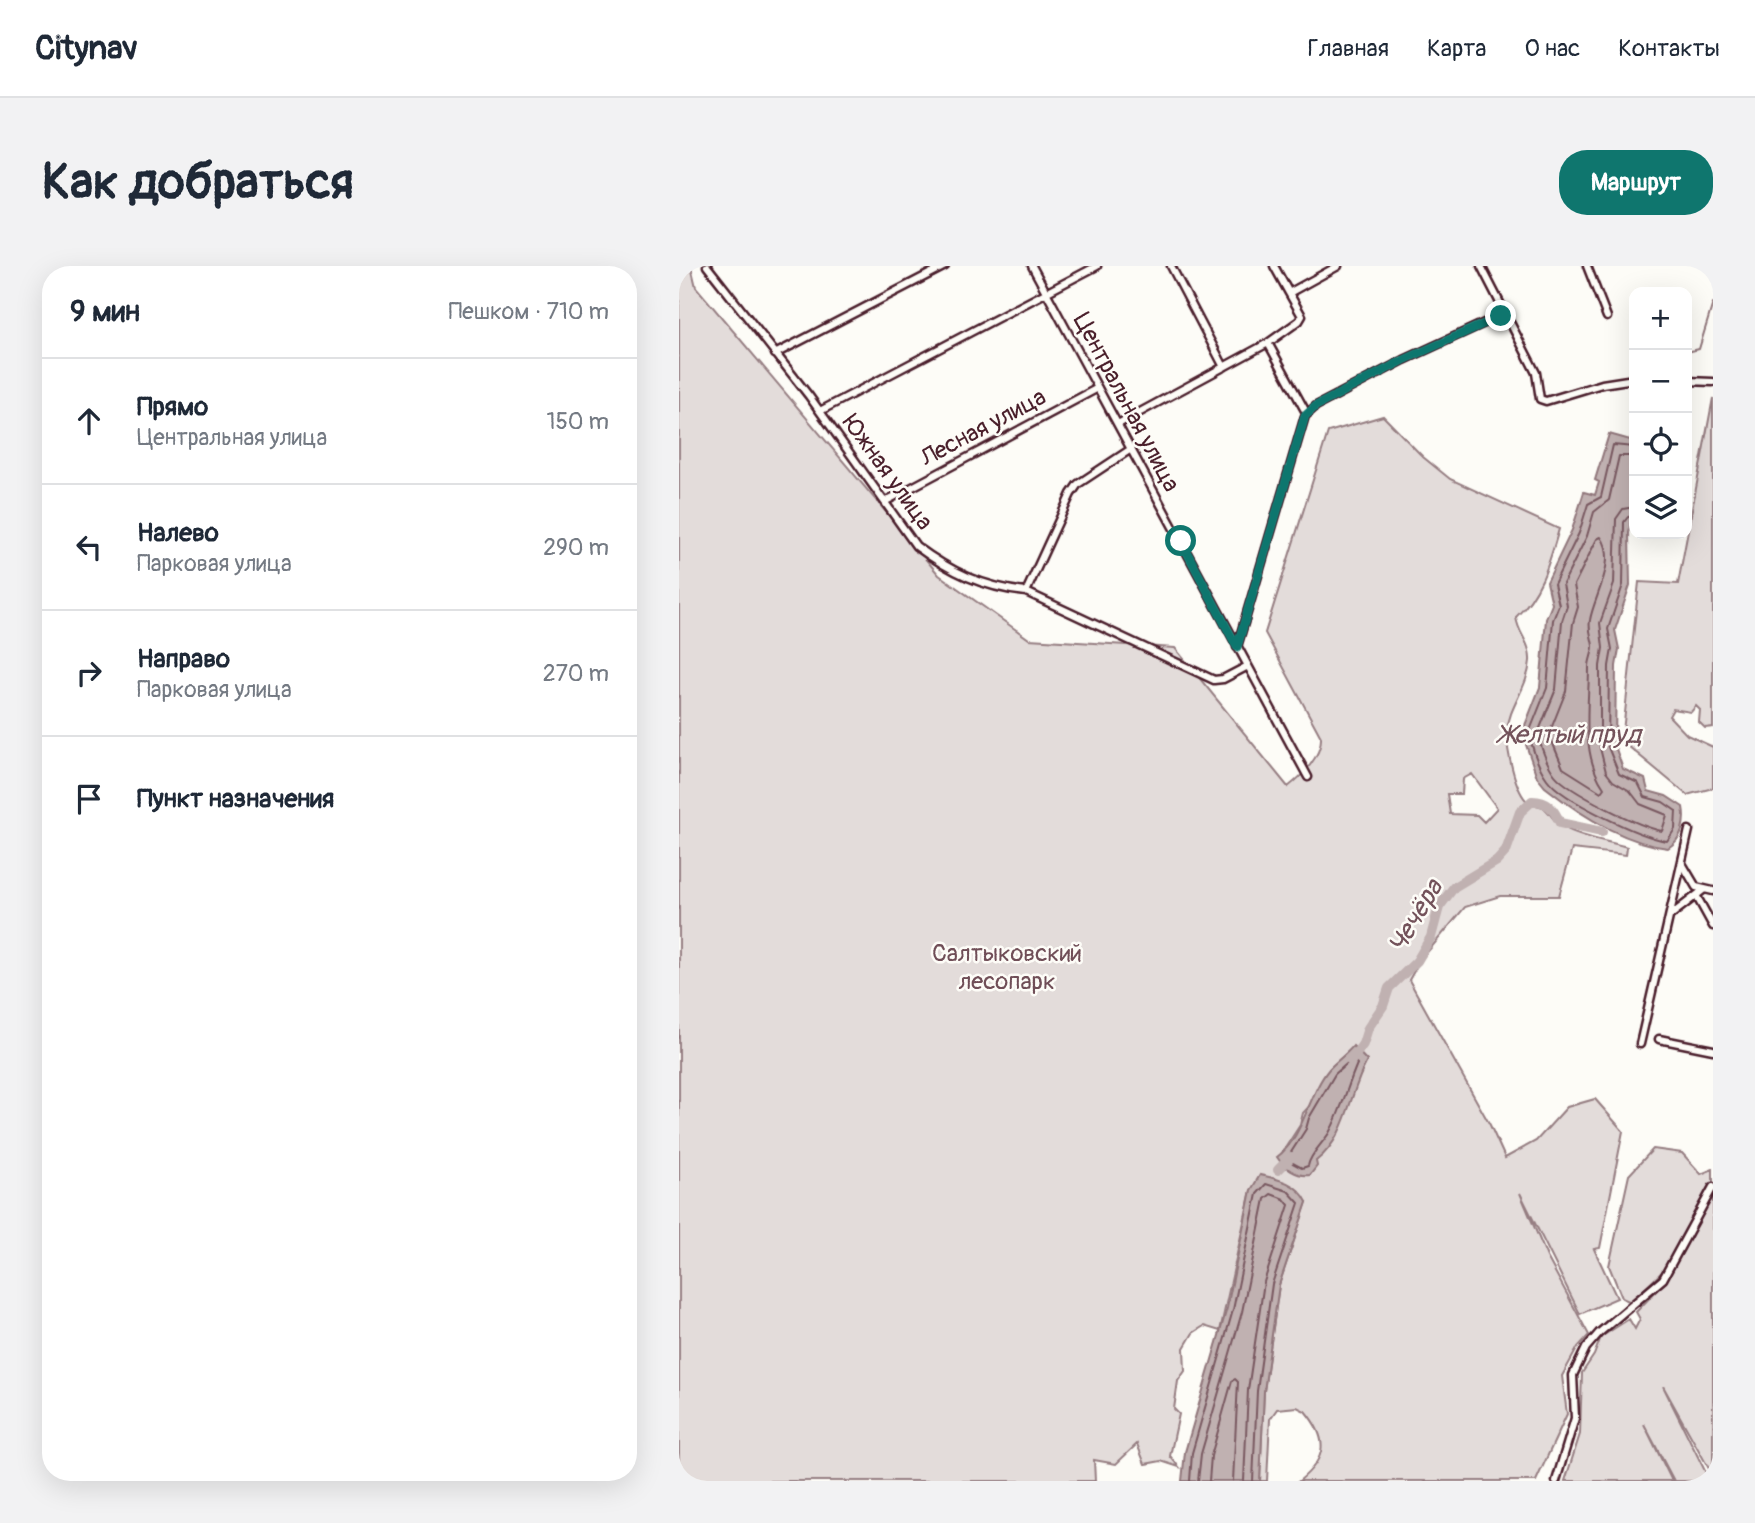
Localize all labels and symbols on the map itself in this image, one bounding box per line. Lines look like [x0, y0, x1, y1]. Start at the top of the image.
route end [1485, 300, 1516, 331]
street label: Центральная улица [1067, 308, 1186, 497]
street label: Лесная улица [915, 382, 1051, 473]
street label: Южная улица [836, 409, 939, 536]
route start [1165, 525, 1196, 556]
water label: Желтый пруд [1495, 719, 1643, 751]
water label: Чечёра [1382, 872, 1451, 959]
park label: Салтыковский лесопарк [932, 939, 1082, 996]

